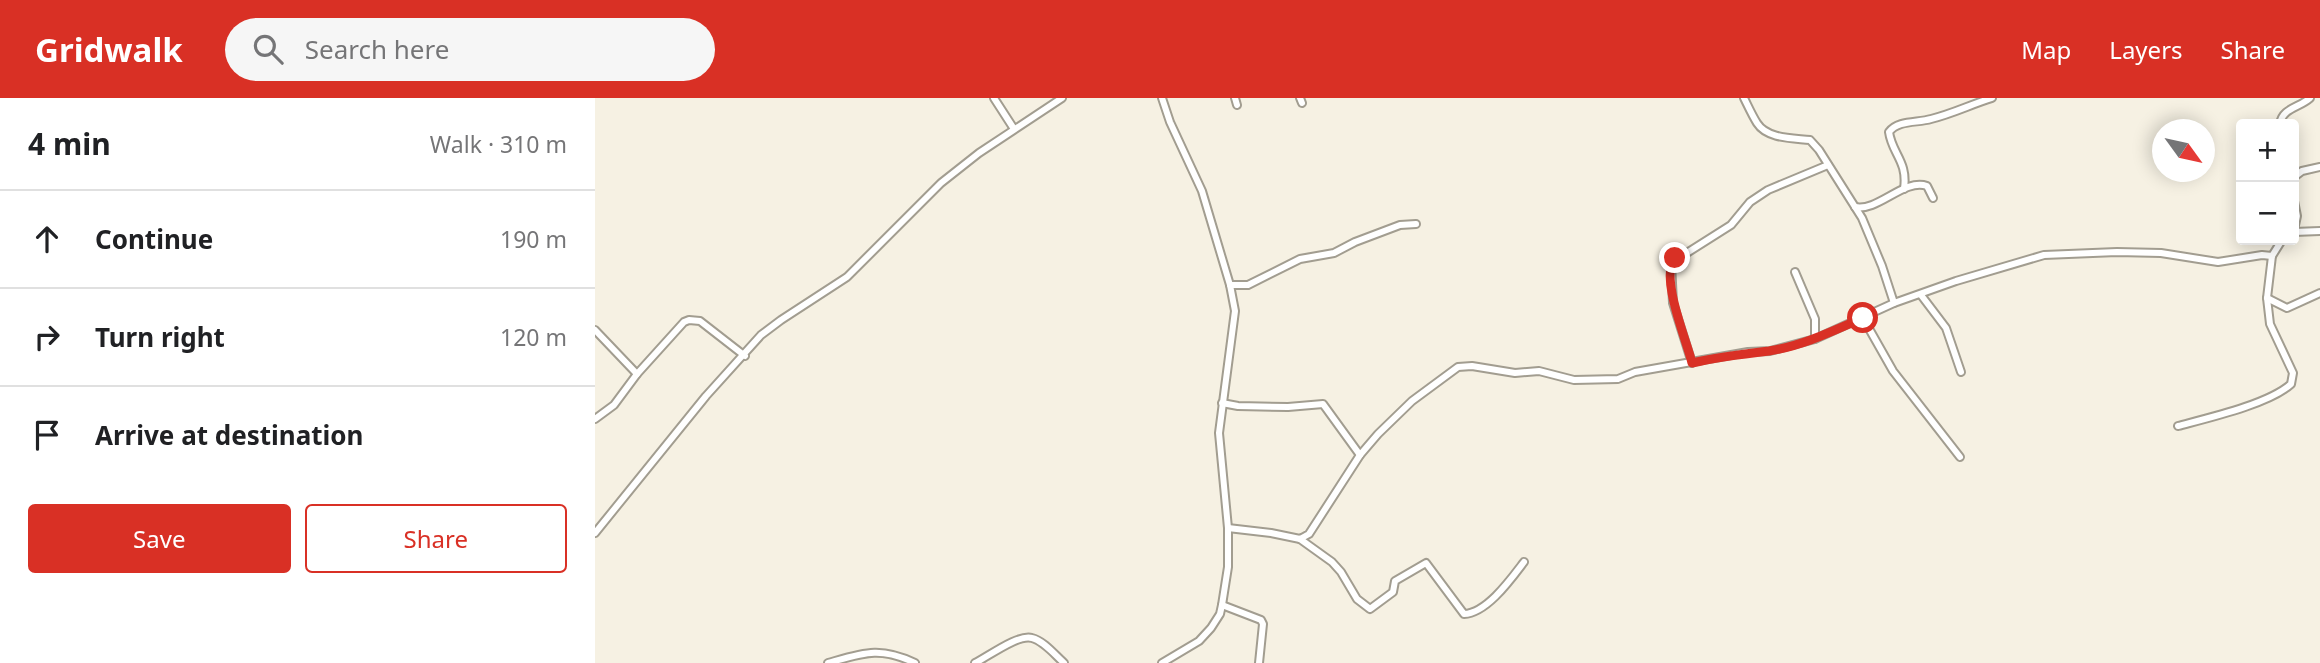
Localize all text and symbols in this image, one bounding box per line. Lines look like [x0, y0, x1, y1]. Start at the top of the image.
search box [225, 18, 715, 81]
text: Gridwalk [35, 27, 183, 72]
icon: search [249, 30, 287, 68]
text: Search here [305, 31, 449, 67]
text: Map [2021, 33, 2071, 66]
text: Layers [2109, 33, 2183, 66]
text: Share [2221, 33, 2285, 66]
north arrow [2152, 119, 2215, 182]
map controls [2236, 119, 2299, 245]
button: + [2236, 119, 2299, 182]
text: 4 min [28, 123, 111, 164]
text: Walk · 310 m [430, 128, 567, 160]
button: − [2236, 182, 2299, 245]
icon: ahead [28, 220, 66, 258]
text: Continue [95, 221, 213, 257]
text: 190 m [500, 223, 567, 255]
route end [1659, 242, 1690, 273]
route start [1847, 302, 1878, 333]
icon: right [28, 318, 66, 356]
text: Turn right [95, 319, 225, 355]
text: 120 m [500, 321, 567, 353]
icon: arrive [28, 416, 66, 454]
text: Arrive at destination [95, 417, 364, 453]
button: Save [28, 504, 291, 573]
button: Share [305, 504, 567, 573]

